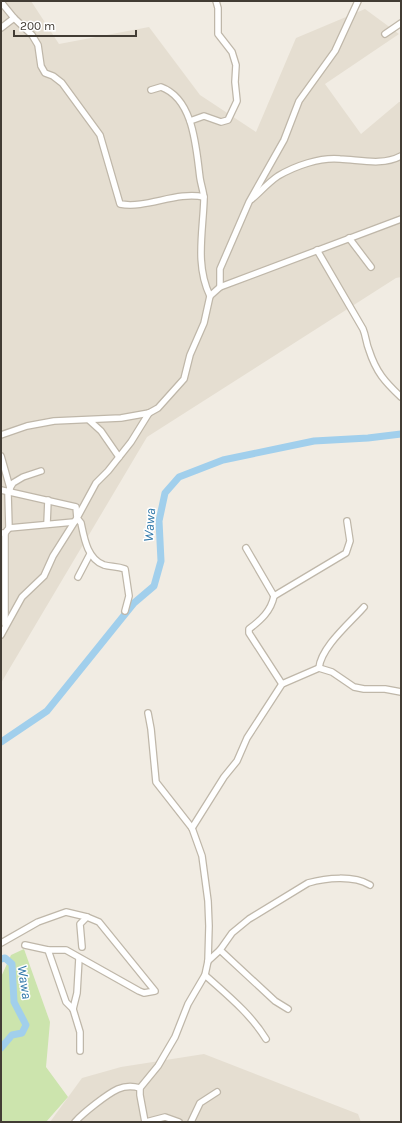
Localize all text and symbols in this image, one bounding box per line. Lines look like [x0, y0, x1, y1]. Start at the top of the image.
scale bar [14, 12, 136, 38]
text: 200 m [20, 19, 55, 33]
water label: Wawa [140, 507, 159, 543]
water label: Wawa [13, 964, 36, 1000]

